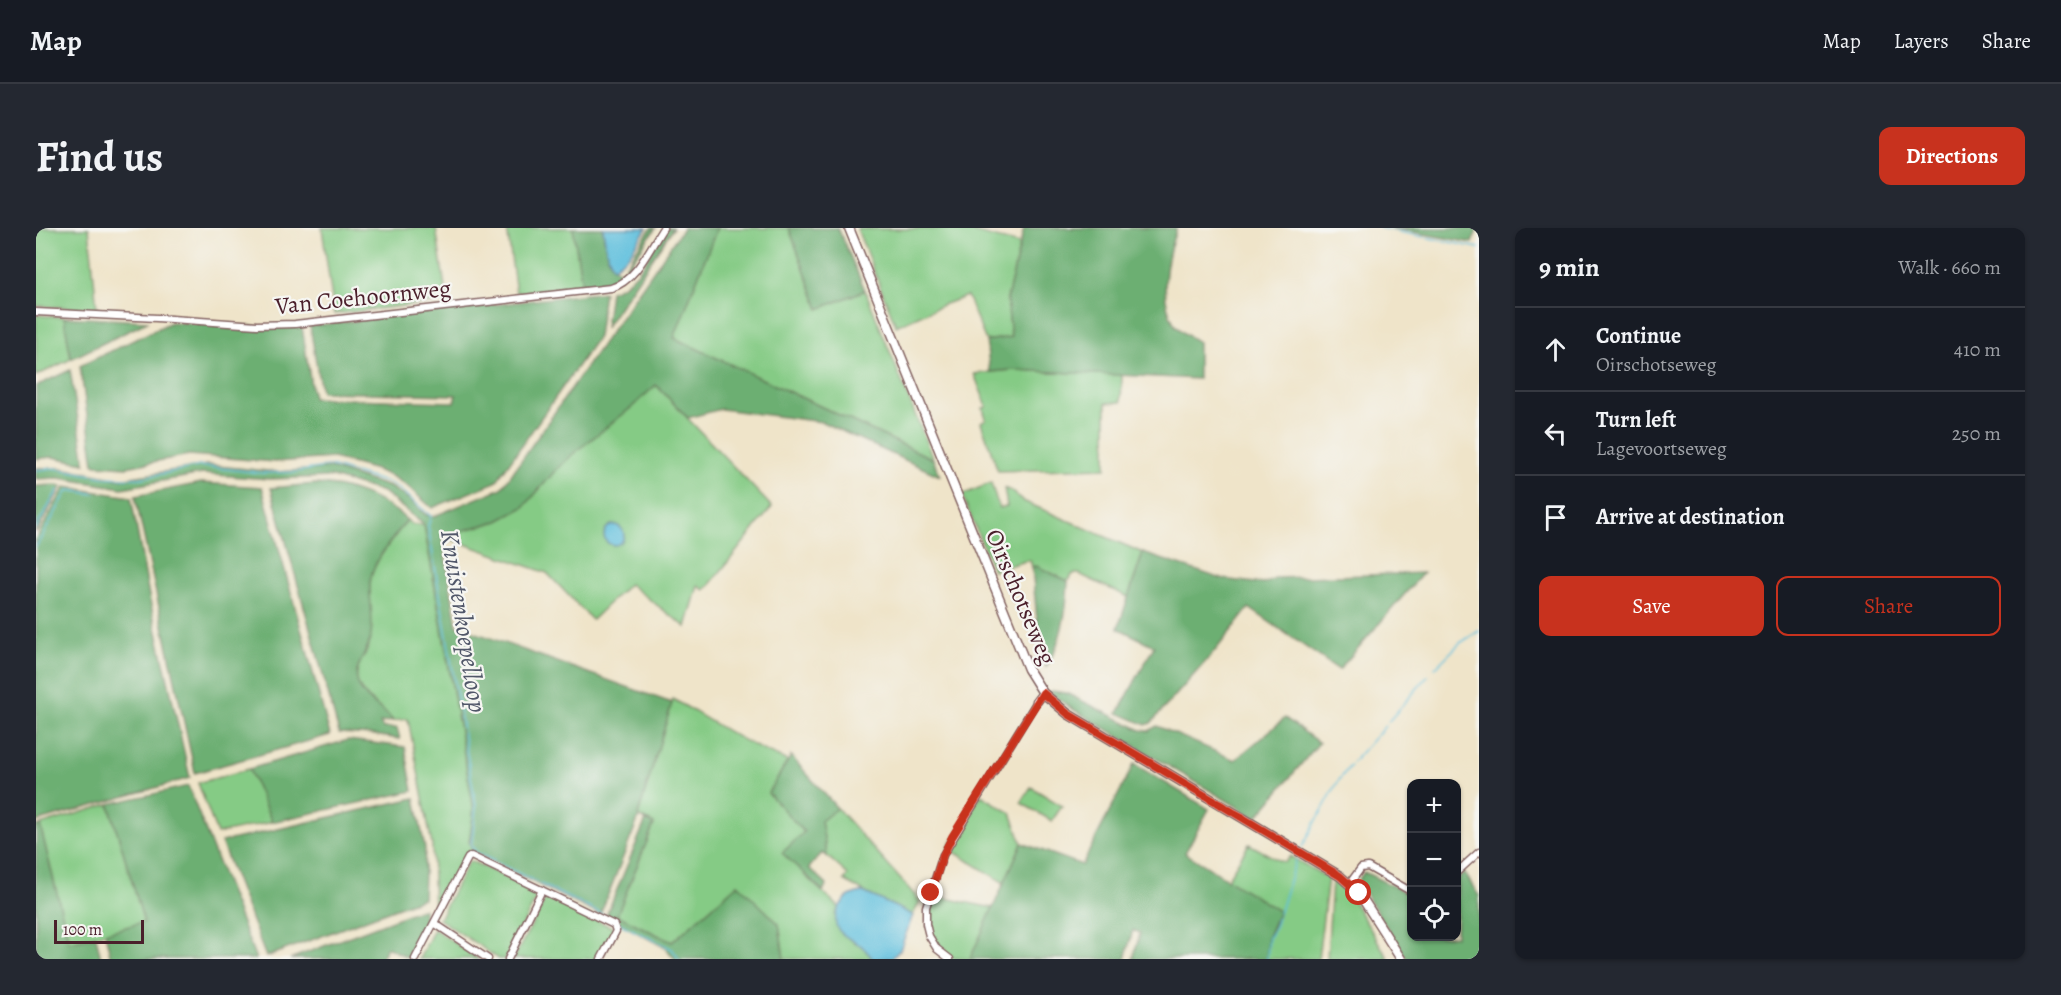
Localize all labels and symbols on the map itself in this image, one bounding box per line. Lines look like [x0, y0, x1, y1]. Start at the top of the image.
street label: Van Coehoornweg [272, 272, 453, 322]
street label: Oirschotseweg [978, 524, 1064, 670]
water label: Knuistenkoepelloop [432, 527, 495, 715]
route end [917, 879, 943, 905]
route start [1345, 879, 1371, 905]
scale bar [54, 917, 144, 944]

